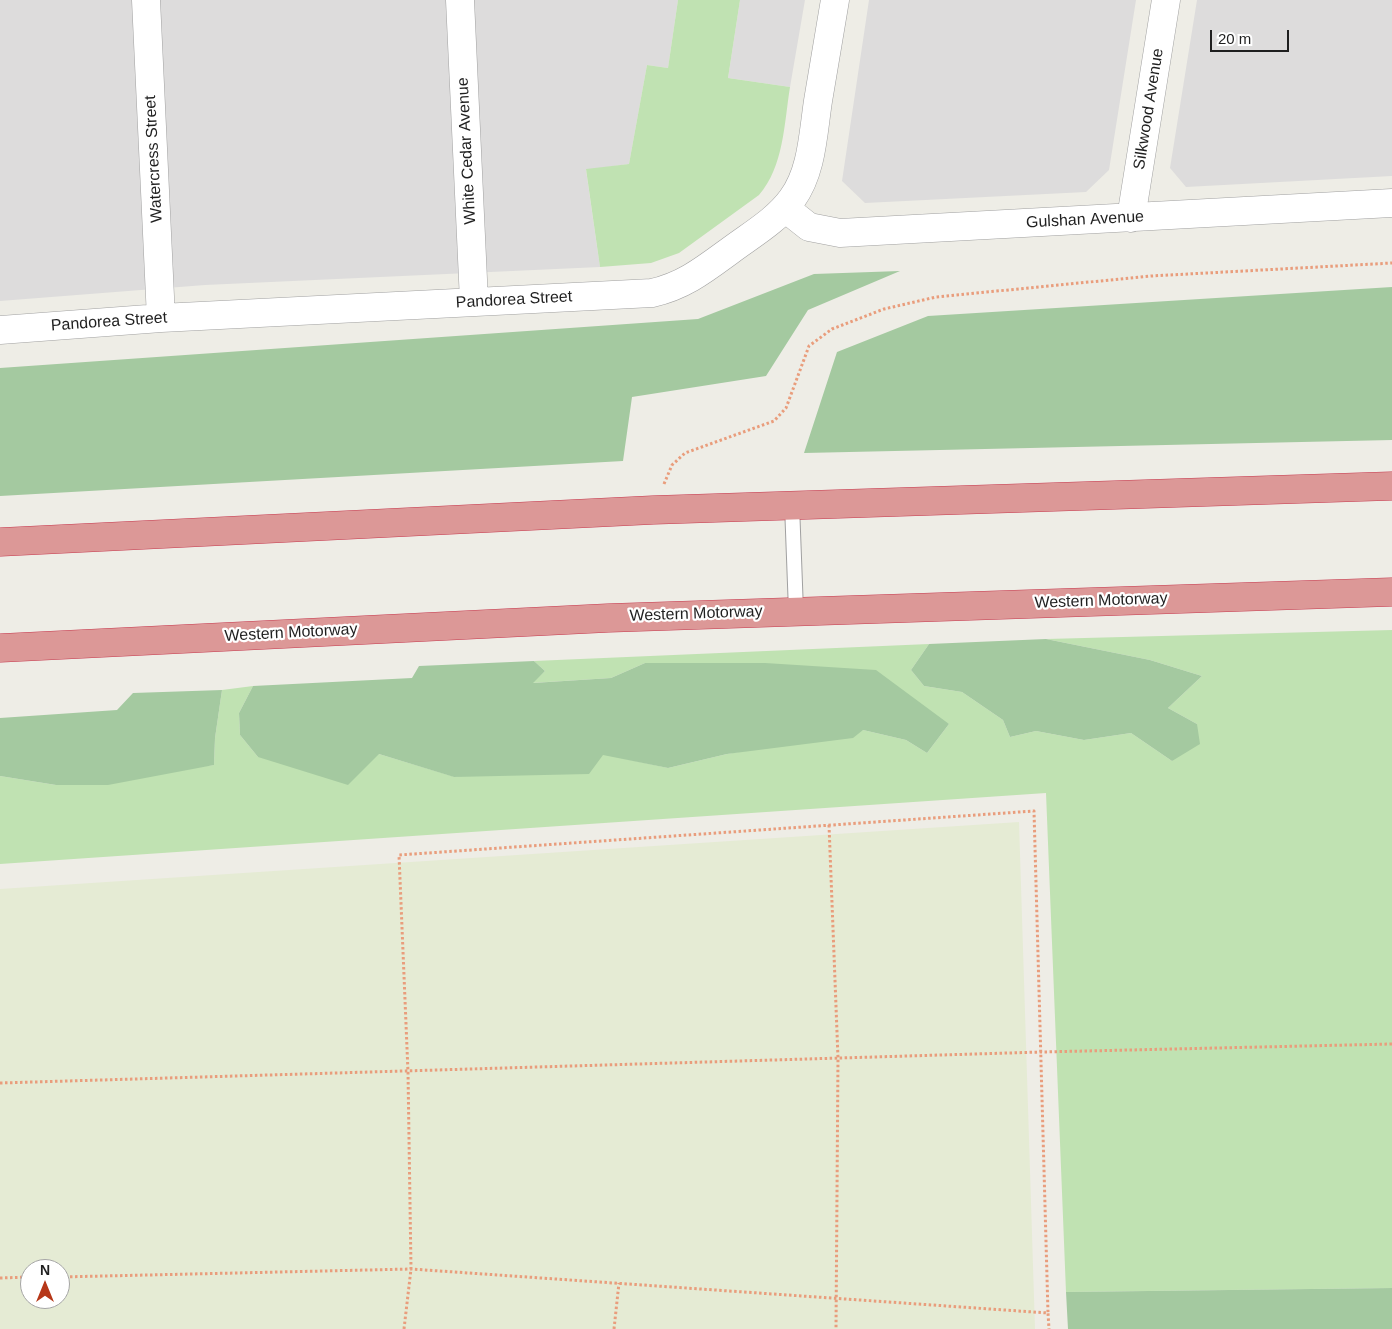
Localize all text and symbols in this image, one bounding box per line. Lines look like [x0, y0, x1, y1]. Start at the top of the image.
scale bar [1212, 20, 1291, 52]
text: 20 m [1218, 30, 1251, 47]
street label: Silkwood Avenue [1130, 47, 1168, 171]
street label: White Cedar Avenue [454, 77, 480, 225]
street label: Watercress Street [141, 95, 167, 223]
street label: Gulshan Avenue [1026, 207, 1144, 233]
street label: Pandorea Street [455, 287, 573, 313]
street label: Pandorea Street [50, 308, 168, 336]
street label: Western Motorway [1034, 589, 1168, 613]
street label: Western Motorway [629, 602, 763, 626]
street label: Western Motorway [224, 620, 358, 646]
north arrow [20, 1259, 70, 1309]
text: N [40, 1262, 50, 1278]

